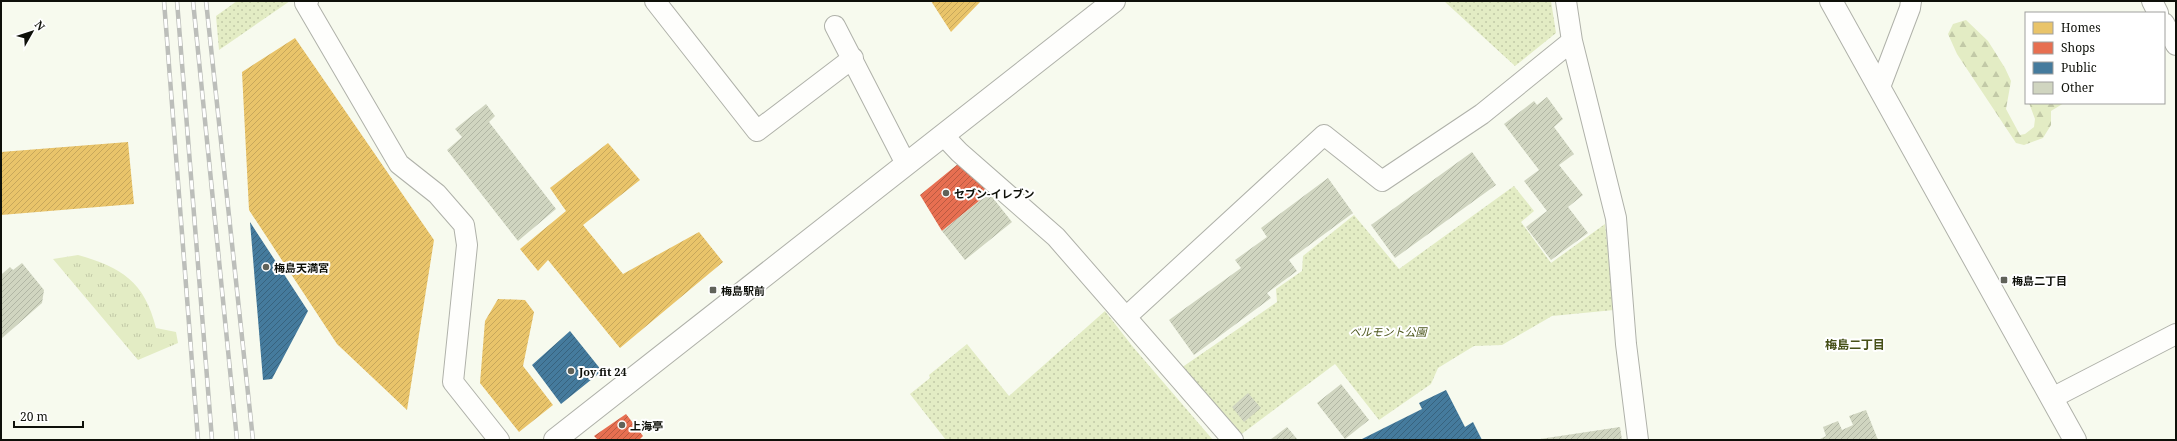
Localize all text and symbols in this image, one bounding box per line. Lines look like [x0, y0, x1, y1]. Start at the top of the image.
north arrow [12, 12, 52, 52]
legend [2025, 12, 2165, 104]
text: N [32, 17, 49, 34]
text: Homes [2061, 19, 2101, 36]
text: Shops [2061, 39, 2095, 56]
text: Public [2061, 59, 2097, 76]
text: Other [2061, 79, 2094, 96]
place label: セブン-イレブン [954, 186, 1034, 201]
marker: セブン-イレブン [941, 188, 951, 198]
place label: 梅島天満宮 [274, 260, 329, 275]
marker: 梅島天満宮 [261, 262, 271, 272]
place label: 梅島二丁目 [2012, 273, 2067, 288]
marker: 梅島二丁目 [1999, 275, 2009, 285]
place label: 梅島駅前 [721, 283, 765, 298]
marker: 梅島駅前 [708, 285, 718, 295]
park label: ベルモント公園 [1350, 324, 1428, 339]
district label: 梅島二丁目 [1825, 336, 1885, 353]
place label: Joy fit 24 [578, 364, 627, 379]
marker: Joy fit 24 [566, 366, 576, 376]
scale bar [14, 403, 83, 429]
text: 20 m [20, 408, 48, 425]
place label: 上海亭 [630, 418, 663, 433]
marker: 上海亭 [617, 420, 627, 430]

